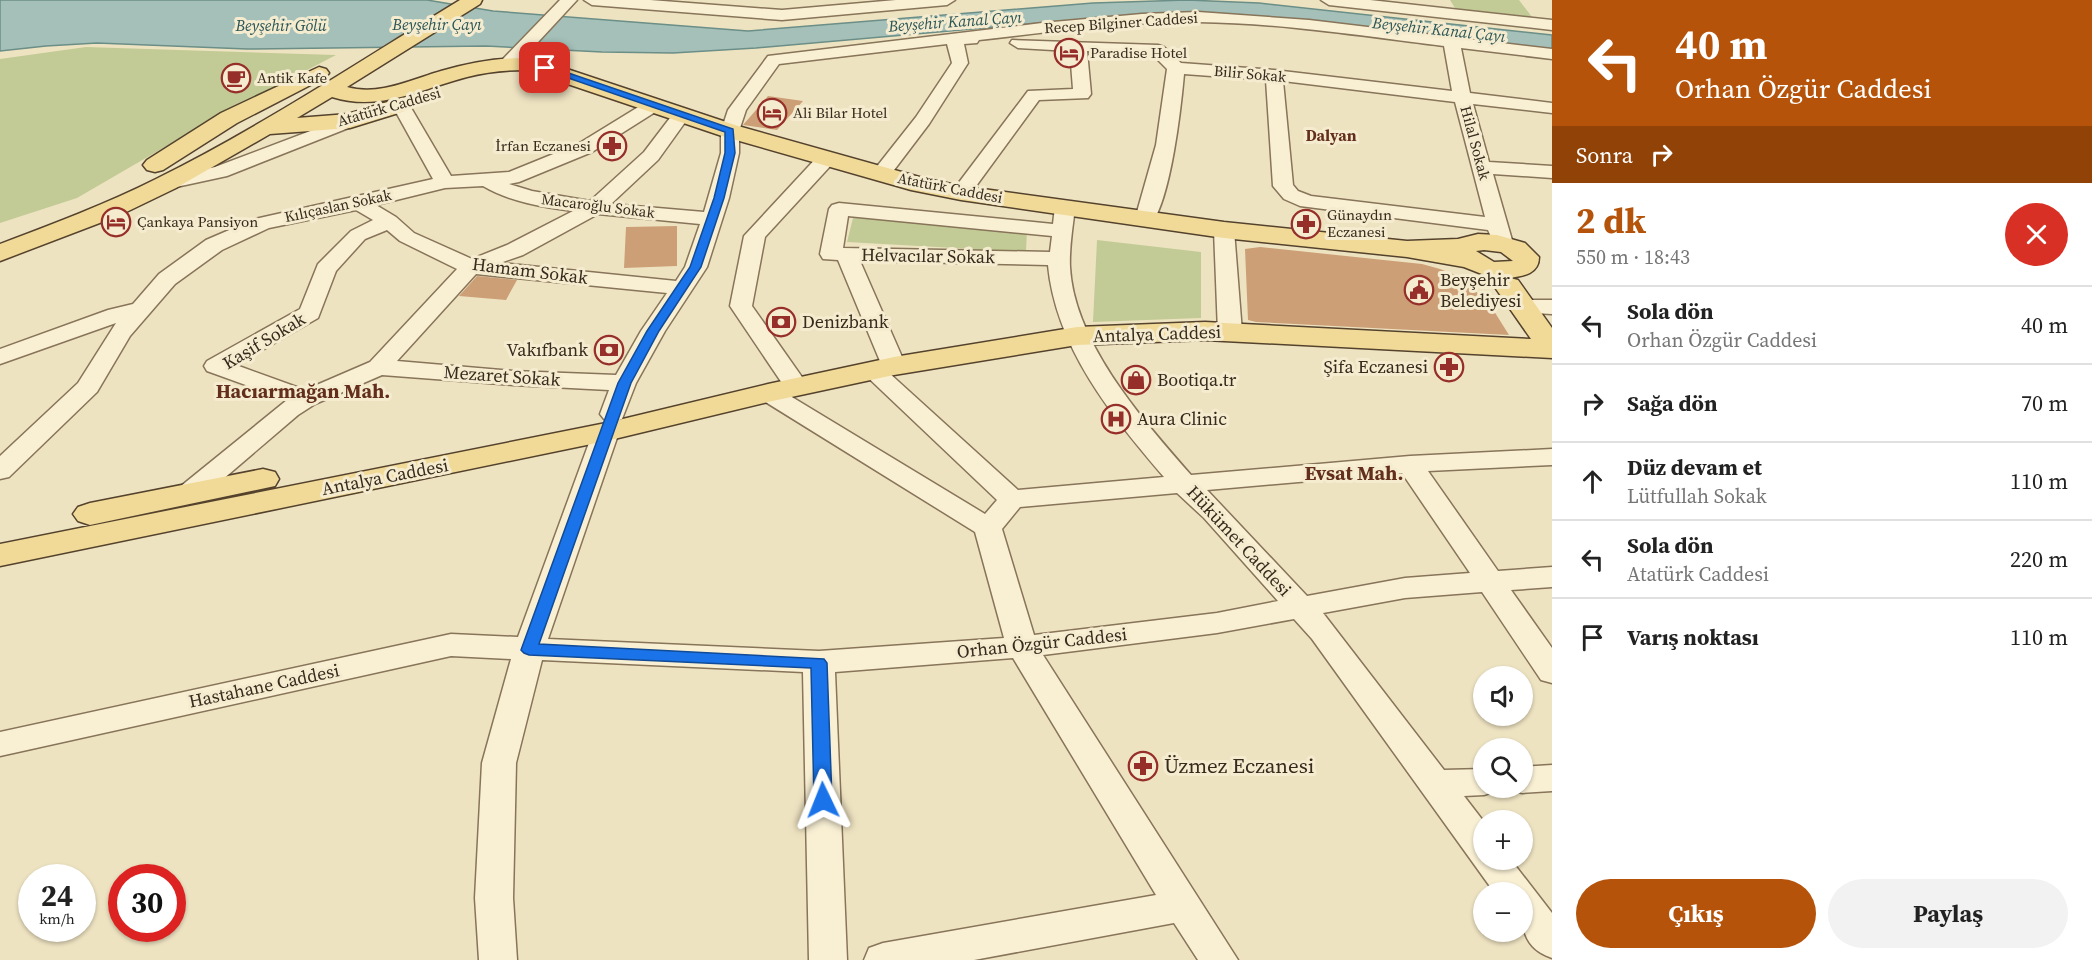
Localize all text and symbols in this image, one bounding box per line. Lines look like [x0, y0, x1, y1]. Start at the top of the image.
water label: Beyşehir Kanal Çayı [886, 5, 1023, 37]
street label: Recep Bilginer Caddesi [1043, 7, 1199, 38]
water label: Beyşehir Kanal Çayı [1370, 11, 1507, 47]
water label: Beyşehir Çayı [391, 13, 482, 35]
water label: Beyşehir Gölü [234, 14, 327, 36]
text: 40 m [1675, 15, 1768, 73]
icon: left [1576, 24, 1654, 102]
hotel icon: Paradise Hotel [1053, 37, 1085, 69]
pin [519, 42, 570, 93]
place label: Paradise Hotel [1090, 42, 1188, 63]
icon: arrive [528, 51, 561, 84]
street label: Bilir Sokak [1213, 60, 1288, 87]
cafe icon: Antik Kafe [220, 62, 252, 94]
place label: Antik Kafe [257, 67, 328, 88]
text: Orhan Özgür Caddesi [1675, 70, 1931, 107]
street label: Atatürk Caddesi [335, 82, 443, 131]
hotel icon: Ali Bilar Hotel [756, 97, 788, 129]
place label: Ali Bilar Hotel [793, 102, 888, 123]
street label: Hilal Sokak [1456, 103, 1496, 183]
district label: Dalyan [1305, 124, 1357, 146]
pharmacy icon: İrfan Eczanesi [596, 130, 628, 162]
place label: İrfan Eczanesi [495, 135, 591, 156]
icon: right [1645, 138, 1678, 171]
text: Sonra [1576, 140, 1633, 170]
street label: Atatürk Caddesi [896, 167, 1004, 208]
street label: Kılıçaslan Sokak [282, 184, 394, 227]
street label: Macaroğlu Sokak [540, 188, 657, 223]
text: 2 dk [1576, 196, 1646, 245]
button: close [2005, 203, 2068, 266]
place label: Günaydın Eczanesi [1327, 204, 1392, 242]
hotel icon: Çankaya Pansiyon [100, 206, 132, 238]
pharmacy icon: Günaydın Eczanesi [1290, 208, 1322, 240]
place label: Çankaya Pansiyon [137, 211, 258, 232]
street label: Helvacılar Sokak [861, 242, 995, 269]
text: 550 m · 18:43 [1576, 243, 1690, 271]
street label: Hamam Sokak [471, 251, 589, 290]
place label: Beyşehir Belediyesi [1440, 267, 1521, 313]
public building icon: Beyşehir Belediyesi [1403, 274, 1435, 306]
text: Sola dön [1627, 296, 1714, 326]
street label: Kaşif Sokak [218, 306, 310, 375]
bank icon: Denizbank [765, 306, 797, 338]
place label: Denizbank [802, 309, 889, 334]
icon: left [1576, 309, 1609, 342]
text: 40 m [2021, 310, 2068, 340]
street label: Antalya Caddesi [1092, 319, 1222, 348]
text: Orhan Özgür Caddesi [1627, 326, 1817, 354]
bank icon: Vakıfbank [593, 334, 625, 366]
place label: Vakıfbank [507, 337, 588, 362]
pharmacy icon: Şifa Eczanesi [1433, 351, 1465, 383]
place label: Şifa Eczanesi [1324, 354, 1428, 379]
street label: Mezaret Sokak [443, 359, 561, 392]
shop icon: Bootiqa.tr [1120, 364, 1152, 396]
place label: Bootiqa.tr [1157, 367, 1237, 392]
district label: Hacıarmağan Mah. [216, 377, 390, 405]
icon: right [1576, 387, 1609, 420]
text: Sağa dön [1627, 388, 1717, 418]
text: 70 m [2021, 388, 2068, 418]
hospital icon: Aura Clinic [1100, 403, 1132, 435]
place label: Aura Clinic [1137, 406, 1227, 431]
street label: Antalya Caddesi [319, 452, 450, 501]
text: Düz devam et [1627, 452, 1762, 482]
district label: Evsat Mah. [1305, 459, 1403, 487]
icon: ahead [1576, 465, 1609, 498]
text: 110 m [2010, 466, 2068, 496]
street label: Hükümet Caddesi [1181, 480, 1297, 602]
text: Lütfullah Sokak [1627, 482, 1767, 510]
text: Sola dön [1627, 530, 1714, 560]
icon: left [1576, 543, 1609, 576]
text: 220 m [2010, 544, 2068, 574]
text: Atatürk Caddesi [1627, 560, 1769, 588]
street label: Orhan Özgür Caddesi [956, 621, 1128, 664]
icon: arrive [1576, 621, 1609, 654]
text: Varış noktası [1627, 622, 1759, 652]
text: 110 m [2010, 622, 2068, 652]
street label: Hastahane Caddesi [186, 657, 341, 714]
map controls [1473, 666, 1533, 942]
button: sound [1473, 666, 1533, 726]
button: search [1473, 738, 1533, 798]
pharmacy icon: Üzmez Eczanesi [1127, 750, 1159, 782]
place label: Üzmez Eczanesi [1164, 751, 1314, 780]
position arrow [791, 768, 855, 832]
button: + [1473, 810, 1533, 870]
speed limit sign: 30 [108, 864, 186, 942]
text: 24 [41, 875, 73, 916]
button: Çıkış [1576, 879, 1816, 948]
button: Paylaş [1828, 879, 2068, 948]
button: − [1473, 882, 1533, 942]
text: km/h [39, 908, 75, 929]

